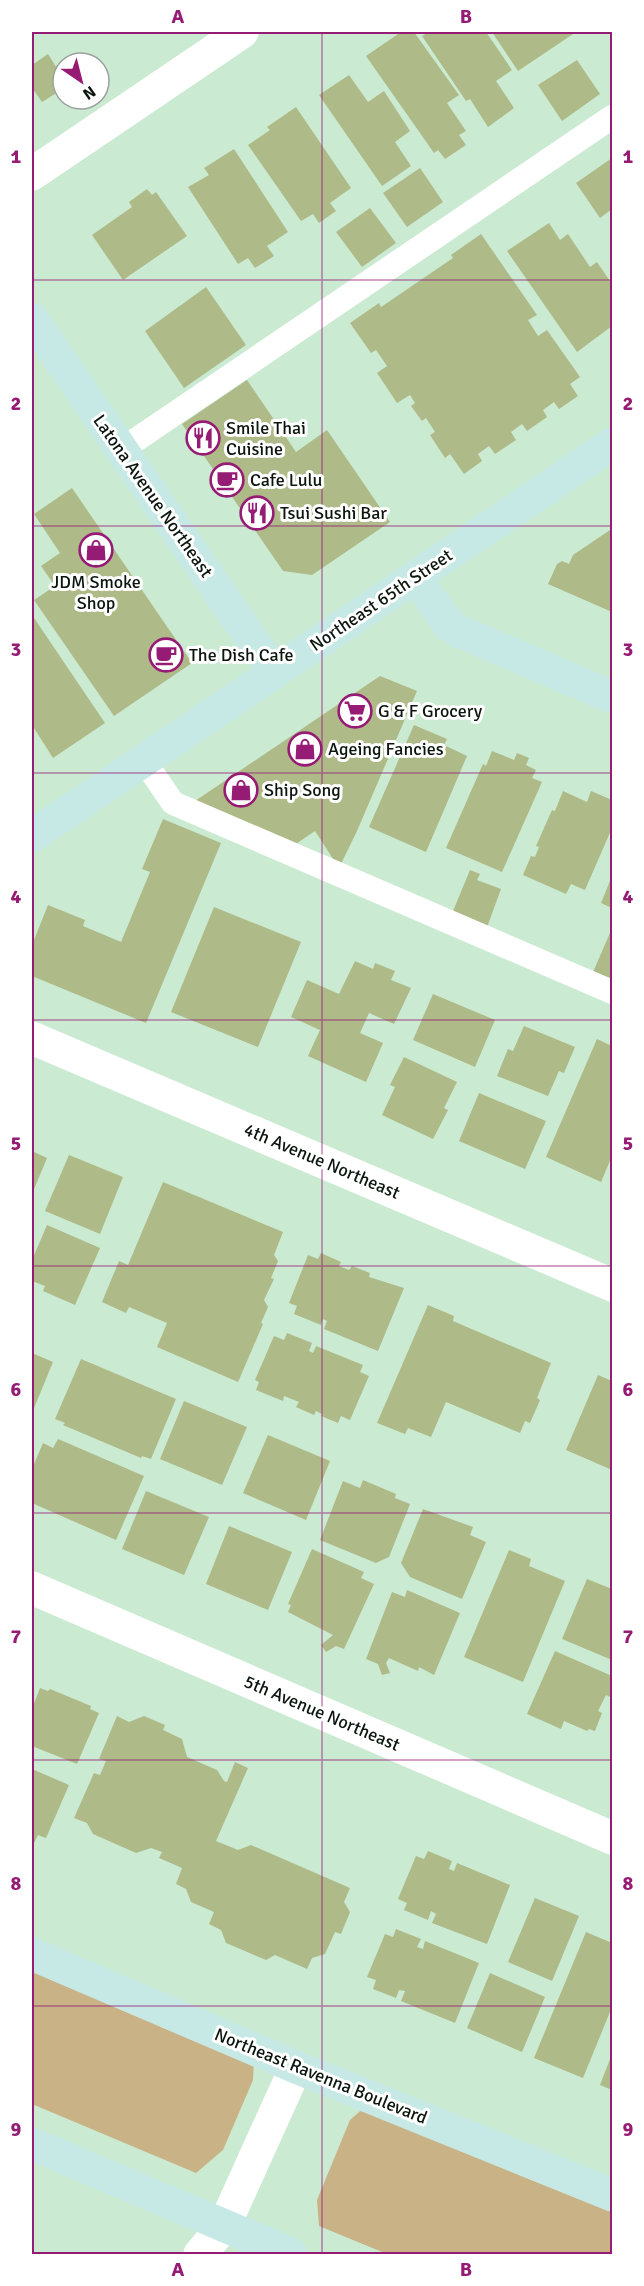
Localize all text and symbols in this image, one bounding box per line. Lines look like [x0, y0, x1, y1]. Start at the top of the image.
text: A [172, 4, 185, 29]
text: B [460, 4, 472, 29]
north arrow [51, 51, 111, 111]
text: N [79, 81, 99, 104]
text: 1 [11, 144, 22, 169]
text: 1 [623, 144, 634, 169]
text: 2 [11, 391, 21, 416]
text: 2 [623, 391, 633, 416]
street label: Latona Avenue Northeast [88, 410, 218, 582]
place label: Smile Thai Cuisine [226, 417, 306, 460]
restaurant icon: Smile Thai Cuisine [185, 420, 221, 456]
cafe icon: Cafe Lulu [209, 462, 245, 498]
place label: Cafe Lulu [250, 469, 322, 491]
restaurant icon: Tsui Sushi Bar [239, 495, 275, 531]
place label: Tsui Sushi Bar [280, 502, 387, 524]
shop icon: JDM Smoke Shop [78, 532, 114, 568]
street label: Northeast 65th Street [305, 544, 457, 656]
place label: JDM Smoke Shop [51, 571, 141, 614]
text: 3 [11, 637, 21, 662]
cafe icon: The Dish Cafe [148, 637, 184, 673]
text: 3 [623, 637, 633, 662]
place label: The Dish Cafe [189, 644, 294, 666]
supermarket icon: G & F Grocery [337, 693, 373, 729]
place label: G & F Grocery [378, 700, 483, 722]
shop icon: Ageing Fancies [287, 731, 323, 767]
place label: Ageing Fancies [328, 738, 444, 760]
shop icon: Ship Song [223, 772, 259, 808]
place label: Ship Song [264, 779, 341, 801]
text: 4 [11, 884, 22, 909]
text: 4 [623, 884, 634, 909]
street label: 4th Avenue Northeast [241, 1118, 403, 1204]
text: 5 [11, 1131, 21, 1156]
text: 5 [623, 1131, 633, 1156]
text: 6 [11, 1377, 22, 1402]
text: 6 [623, 1377, 634, 1402]
text: 7 [11, 1624, 22, 1649]
text: 7 [623, 1624, 634, 1649]
street label: 5th Avenue Northeast [241, 1670, 403, 1756]
text: 8 [11, 1871, 22, 1896]
text: 8 [623, 1871, 634, 1896]
street label: Northeast Ravenna Boulevard [211, 2023, 431, 2129]
text: 9 [11, 2117, 22, 2142]
text: 9 [623, 2117, 634, 2142]
text: A [172, 2257, 185, 2282]
text: B [460, 2257, 472, 2282]

